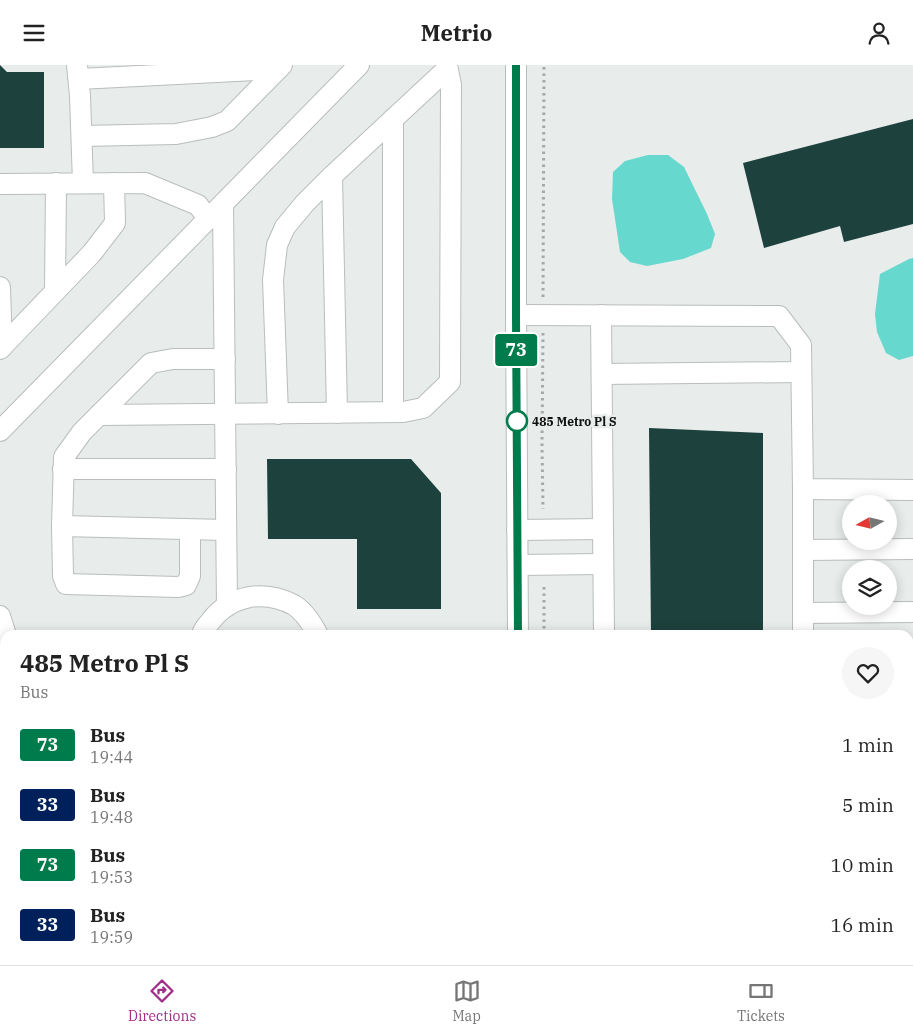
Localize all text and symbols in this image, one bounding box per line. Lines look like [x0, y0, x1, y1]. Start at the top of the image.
text: Metrio [421, 18, 492, 47]
icon: menu [20, 19, 48, 47]
icon: person [865, 19, 893, 47]
line badge: 73 [494, 334, 538, 366]
text: 73 [505, 338, 527, 361]
marker: 485 Metro Pl S [506, 410, 528, 432]
place label: 485 Metro Pl S [532, 414, 617, 429]
north arrow [842, 495, 898, 550]
map controls [842, 495, 897, 615]
button: layers [842, 560, 897, 615]
text: 485 Metro Pl S [20, 647, 189, 679]
button: heart [842, 647, 894, 699]
text: Bus [20, 682, 48, 702]
text: Bus [90, 723, 125, 747]
text: 73 [37, 733, 58, 756]
text: 1 min [842, 733, 894, 757]
text: 19:44 [90, 747, 133, 767]
text: Bus [90, 783, 125, 807]
text: 33 [37, 793, 58, 816]
text: 5 min [842, 793, 894, 817]
text: 19:48 [90, 807, 133, 827]
text: Bus [90, 843, 125, 867]
text: 73 [37, 853, 58, 876]
text: 10 min [831, 853, 894, 877]
text: 19:53 [90, 867, 133, 887]
text: Bus [90, 903, 125, 927]
text: 33 [37, 913, 58, 936]
text: 16 min [831, 913, 894, 937]
text: 19:59 [90, 927, 133, 947]
tab: Directions [128, 977, 196, 1025]
tab: Map [452, 977, 481, 1025]
tab: Tickets [737, 977, 785, 1025]

